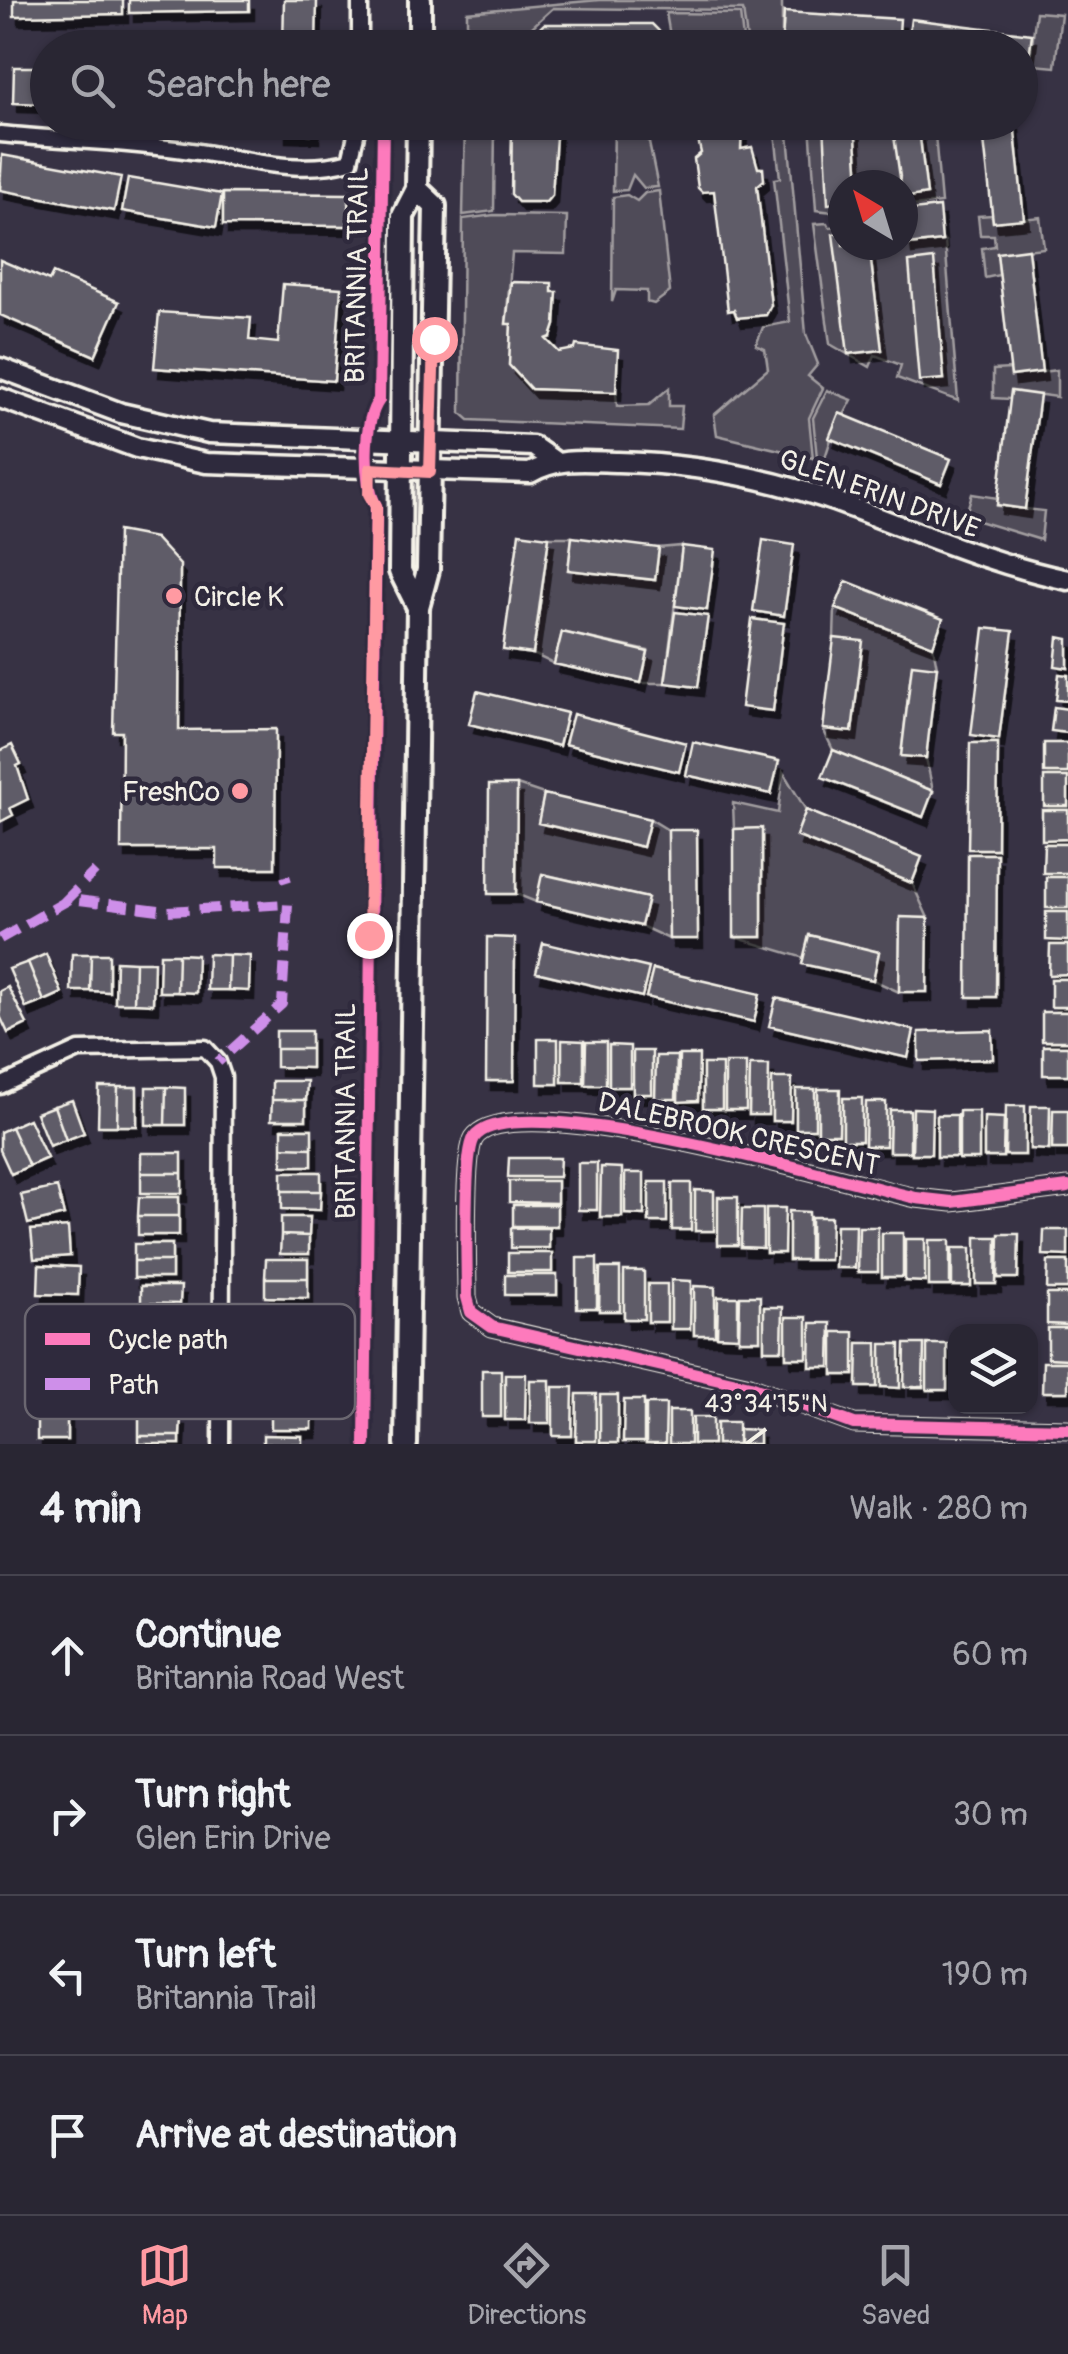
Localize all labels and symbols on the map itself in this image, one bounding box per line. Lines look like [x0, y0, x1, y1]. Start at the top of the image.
street label: BRITANNIA TRAIL [338, 167, 377, 384]
north arrow [828, 170, 918, 260]
route start [412, 317, 458, 363]
street label: GLEN ERIN DRIVE [774, 442, 985, 547]
place label: Circle K [194, 580, 284, 615]
marker: Circle K [163, 585, 185, 607]
place label: FreshCo [122, 775, 220, 810]
marker: FreshCo [229, 780, 251, 802]
route end [347, 913, 393, 959]
street label: BRITANNIA TRAIL [329, 1003, 364, 1219]
street label: DALEBROOK CRESCENT [594, 1085, 883, 1184]
legend [25, 1304, 355, 1419]
text: Cycle path [108, 1323, 228, 1358]
text: Path [108, 1368, 159, 1403]
text: 43°34'15"N [704, 1389, 828, 1420]

